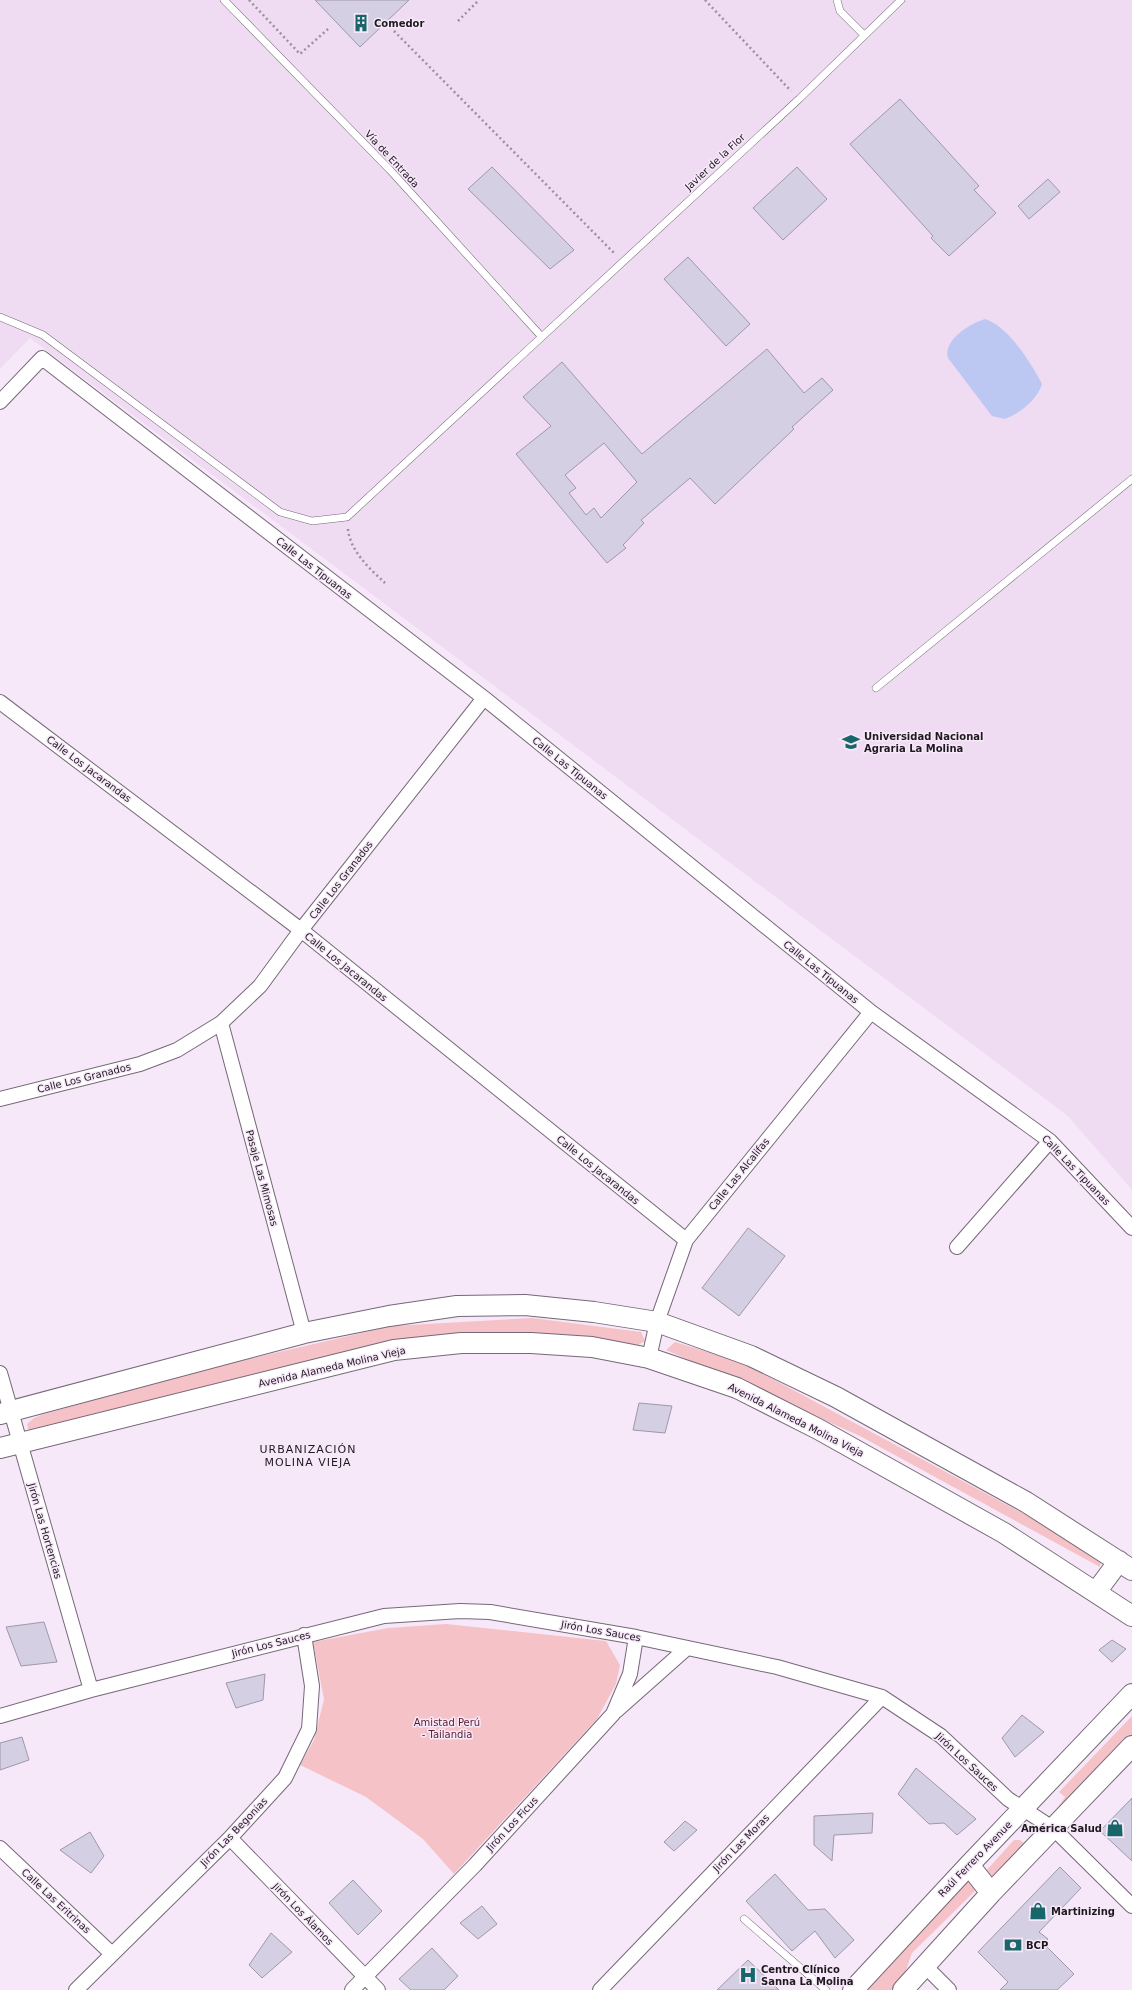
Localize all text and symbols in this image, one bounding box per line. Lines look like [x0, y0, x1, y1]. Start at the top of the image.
building icon: Comedor [351, 13, 371, 33]
place label: Comedor [374, 18, 424, 29]
street label: Vía de Entrada [363, 128, 421, 190]
street label: Javier de la Flor [682, 131, 748, 193]
street label: Calle Las Tipuanas [274, 535, 354, 601]
place label: Universidad Nacional Agraria La Molina [864, 731, 983, 754]
school or university icon: Universidad Nacional Agraria La Molina [841, 732, 861, 752]
street label: Calle Los Jacarandas [45, 734, 133, 804]
street label: Calle Las Tipuanas [530, 734, 610, 802]
street label: Calle Los Granados [307, 839, 375, 921]
street label: Calle Los Jacarandas [303, 930, 389, 1004]
street label: Calle Las Tipuanas [781, 938, 861, 1006]
street label: Calle Los Granados [36, 1061, 132, 1095]
street label: Pasaje Las Mimosas [244, 1129, 280, 1227]
street label: Calle Los Jacarandas [555, 1133, 641, 1207]
street label: Calle Las Tipuanas [1040, 1133, 1112, 1207]
street label: Calle Las Alcalifas [706, 1136, 772, 1212]
street label: Avenida Alameda Molina Vieja [257, 1345, 407, 1389]
street label: Avenida Alameda Molina Vieja [726, 1381, 866, 1459]
district label: URBANIZACIÓN MOLINA VIEJA [260, 1443, 356, 1469]
street label: Jirón Las Hortencias [26, 1481, 64, 1580]
street label: Jirón Los Sauces [559, 1618, 642, 1643]
street label: Jirón Los Sauces [229, 1629, 312, 1659]
park label: Amistad Perú - Tailandia [414, 1717, 480, 1740]
street label: Jirón Los Sauces [933, 1730, 1000, 1794]
street label: Jirón Las Begonias [198, 1795, 270, 1869]
street label: Jirón Los Ficus [483, 1795, 540, 1854]
street label: Jirón Las Moras [710, 1812, 771, 1875]
shop icon: América Salud [1105, 1818, 1125, 1838]
street label: Raúl Ferrero Avenue [936, 1819, 1014, 1899]
place label: América Salud [1021, 1823, 1102, 1834]
street label: Calle Las Eritrinas [19, 1866, 93, 1936]
street label: Jirón Los Álamos [270, 1879, 336, 1947]
shop icon: Martinizing [1028, 1901, 1048, 1921]
place label: Martinizing [1051, 1906, 1115, 1917]
bank icon: BCP [1003, 1935, 1023, 1955]
place label: BCP [1026, 1940, 1048, 1951]
place label: Centro Clínico Sanna La Molina [761, 1964, 854, 1987]
hospital icon: Centro Clínico Sanna La Molina [738, 1965, 758, 1985]

